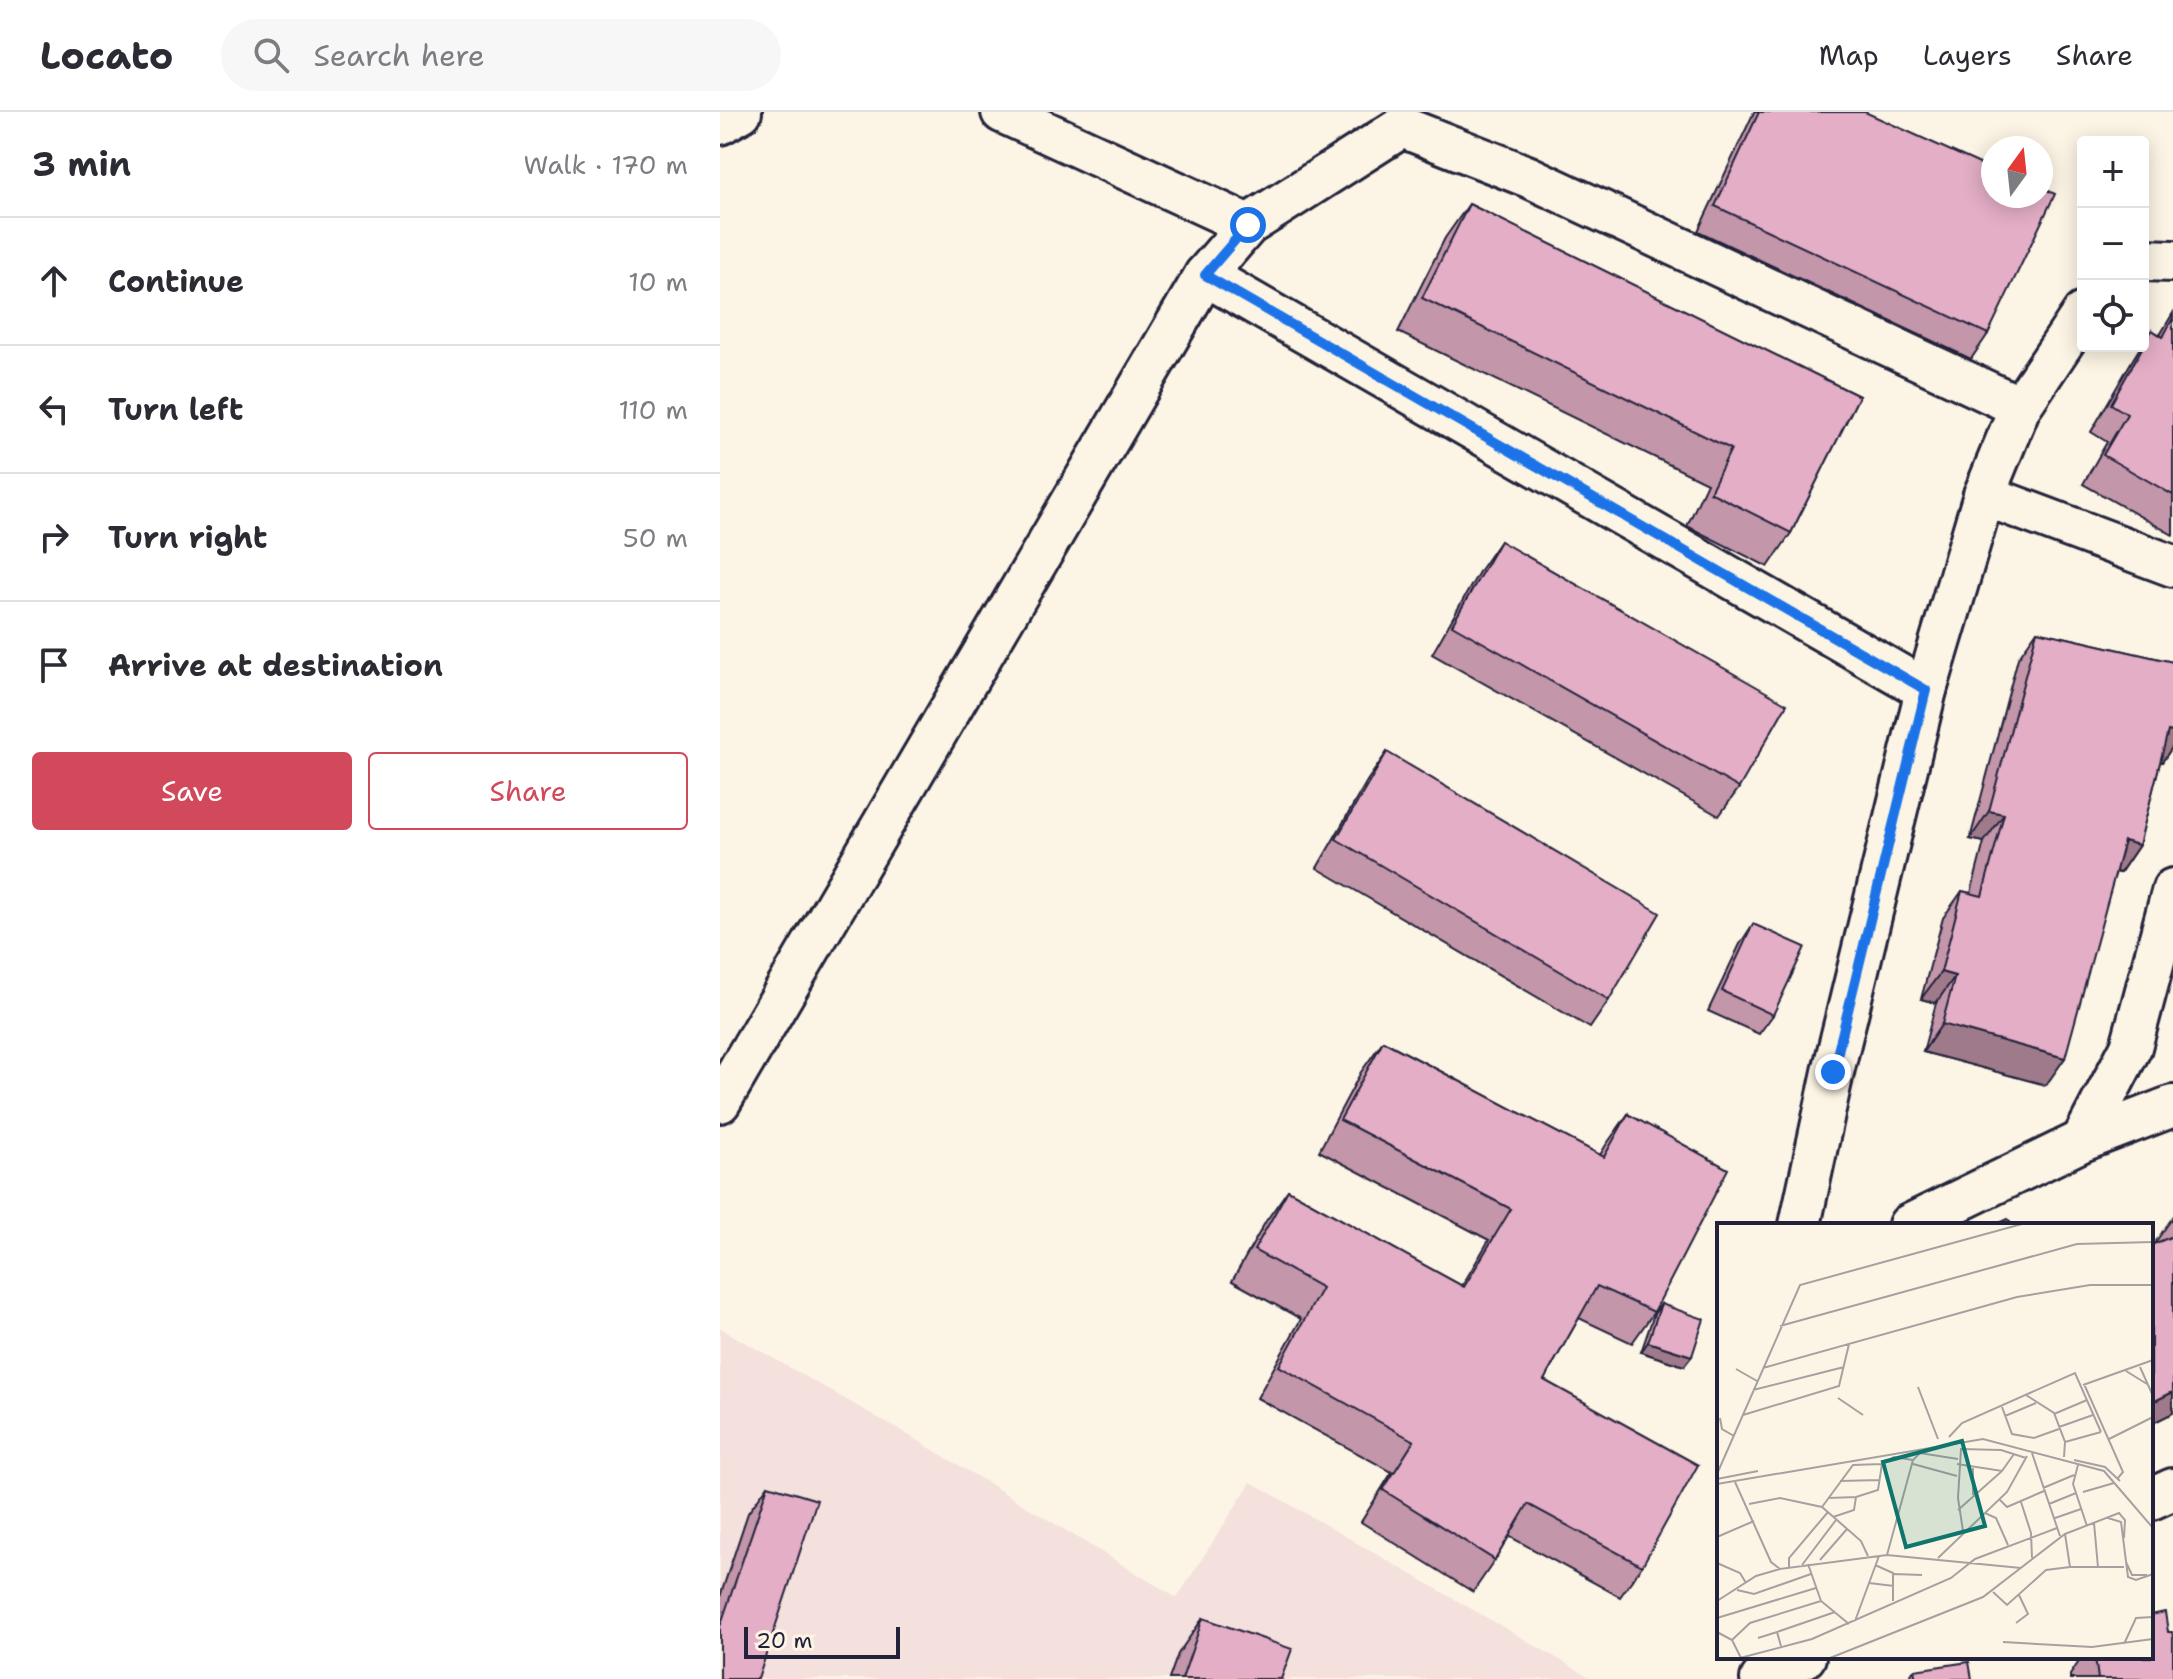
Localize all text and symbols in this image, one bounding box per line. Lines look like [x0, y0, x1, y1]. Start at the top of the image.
search box [221, 19, 781, 91]
text: Locato [40, 30, 173, 81]
icon: search [249, 33, 293, 77]
text: Search here [313, 35, 485, 76]
text: Map [1819, 36, 1879, 74]
text: Layers [1923, 36, 2012, 74]
text: Share [2056, 36, 2133, 74]
north arrow [1981, 136, 2053, 208]
map controls [2077, 136, 2149, 352]
button: + [2077, 136, 2149, 208]
text: 3 min [32, 141, 131, 187]
text: Walk · 170 m [524, 147, 688, 182]
route start [1230, 207, 1266, 243]
button: − [2077, 208, 2149, 280]
icon: ahead [32, 259, 76, 303]
text: Continue [108, 261, 244, 302]
text: 10 m [628, 264, 688, 299]
button: locate [2077, 280, 2149, 352]
icon: left [32, 387, 76, 431]
text: Turn left [108, 389, 243, 430]
text: 110 m [618, 392, 688, 427]
icon: right [32, 515, 76, 559]
text: Turn right [108, 517, 267, 558]
text: 50 m [623, 520, 688, 555]
icon: arrive [32, 643, 76, 687]
text: Arrive at destination [108, 645, 443, 686]
button: Save [32, 752, 352, 830]
button: Share [368, 752, 688, 830]
route end [1815, 1054, 1851, 1090]
inset map [1717, 1223, 2153, 1659]
scale bar [744, 1623, 900, 1659]
text: 20 m [756, 1626, 813, 1655]

